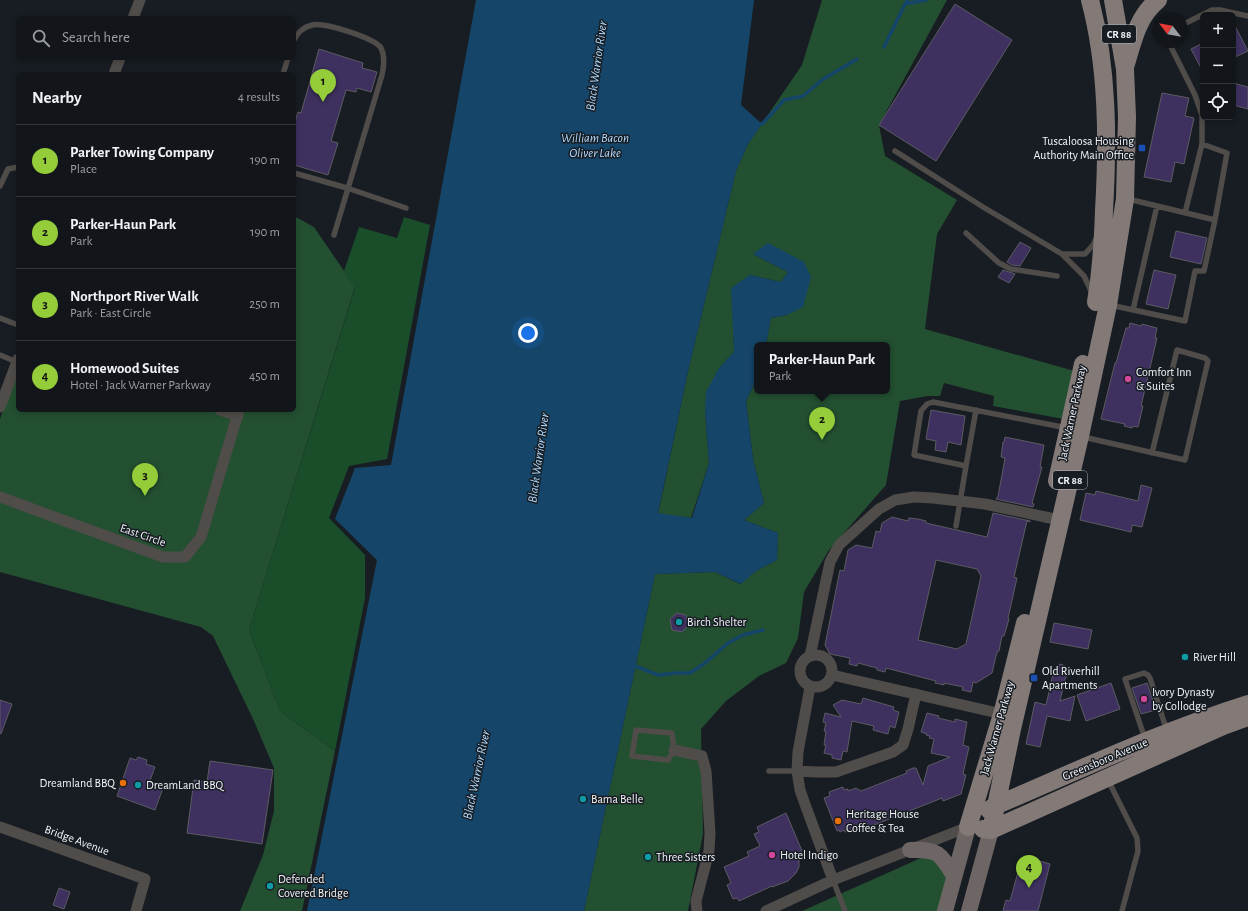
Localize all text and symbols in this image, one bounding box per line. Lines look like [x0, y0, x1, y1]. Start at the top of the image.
north arrow [1152, 12, 1188, 48]
map controls [1200, 12, 1236, 120]
button: + [1200, 12, 1236, 48]
search box [16, 16, 296, 60]
water label: Black Warrior River [584, 19, 610, 112]
road number: CR 88 [1102, 25, 1136, 43]
icon: search [30, 27, 52, 49]
text: Search here [62, 30, 130, 45]
button: − [1200, 48, 1236, 84]
pin: 1 [310, 69, 336, 102]
button: locate [1200, 84, 1236, 120]
text: Nearby [32, 89, 82, 106]
text: 4 results [238, 91, 280, 104]
water label: William Bacon Oliver Lake [561, 132, 629, 160]
place label: Tuscaloosa Housing Authority Main Office [1034, 135, 1134, 162]
marker: Tuscaloosa Housing Authority Main Office [1137, 143, 1147, 153]
text: Parker Towing Company [70, 145, 214, 160]
text: 1 [43, 154, 47, 167]
text: 190 m [250, 154, 280, 167]
text: Place [70, 163, 97, 176]
text: Parker-Haun Park [70, 217, 176, 232]
text: 2 [42, 226, 48, 239]
text: 190 m [250, 226, 280, 239]
text: Park [70, 235, 92, 248]
text: Northport River Walk [70, 289, 199, 304]
text: 3 [42, 298, 48, 311]
text: 250 m [249, 298, 280, 311]
text: Park · East Circle [70, 307, 151, 320]
your location [518, 323, 538, 343]
popup [754, 342, 890, 394]
text: Parker-Haun Park [769, 352, 875, 367]
text: Homewood Suites [70, 361, 179, 376]
street label: Jack Warner Parkway [1056, 364, 1089, 462]
place label: Comfort Inn & Suites [1136, 366, 1192, 392]
text: 4 [42, 370, 48, 383]
text: 450 m [249, 370, 280, 383]
text: Park [769, 370, 791, 383]
marker: Comfort Inn & Suites [1123, 374, 1133, 384]
text: Hotel · Jack Warner Parkway [70, 379, 211, 392]
pin: 2 [809, 407, 835, 440]
water label: Black Warrior River [526, 411, 552, 504]
pin: 3 [132, 463, 158, 496]
road number: CR 88 [1053, 471, 1087, 489]
street label: East Circle [119, 522, 167, 548]
place label: Birch Shelter [687, 616, 747, 628]
marker: Birch Shelter [674, 617, 684, 627]
place label: River Hill [1193, 651, 1236, 663]
marker: River Hill [1180, 652, 1190, 662]
place label: Old Riverhill Apartments [1042, 665, 1100, 691]
marker: Old Riverhill Apartments [1029, 673, 1039, 683]
street label: Jack Warner Parkway [978, 680, 1017, 777]
place label: Ivory Dynasty by Collodge [1152, 686, 1215, 713]
marker: Ivory Dynasty by Collodge [1139, 694, 1149, 704]
water label: Black Warrior River [461, 729, 493, 821]
street label: Greensboro Avenue [1061, 736, 1149, 782]
place label: Dreamland BBQ [39, 777, 116, 790]
marker: Dreamland BBQ [118, 778, 128, 788]
place label: DreamLand BBQ [146, 779, 225, 792]
marker: DreamLand BBQ [133, 780, 143, 790]
place label: Bama Belle [591, 793, 643, 805]
marker: Bama Belle [578, 794, 588, 804]
place label: Heritage House Coffee & Tea [846, 808, 919, 834]
marker: Heritage House Coffee & Tea [833, 816, 843, 826]
street label: Bridge Avenue [43, 823, 111, 857]
place label: Hotel Indigo [780, 849, 838, 861]
marker: Hotel Indigo [767, 850, 777, 860]
place label: Three Sisters [656, 851, 715, 863]
marker: Three Sisters [643, 852, 653, 862]
pin: 4 [1016, 855, 1042, 888]
place label: Defended Covered Bridge [278, 873, 348, 899]
marker: Defended Covered Bridge [265, 881, 275, 891]

